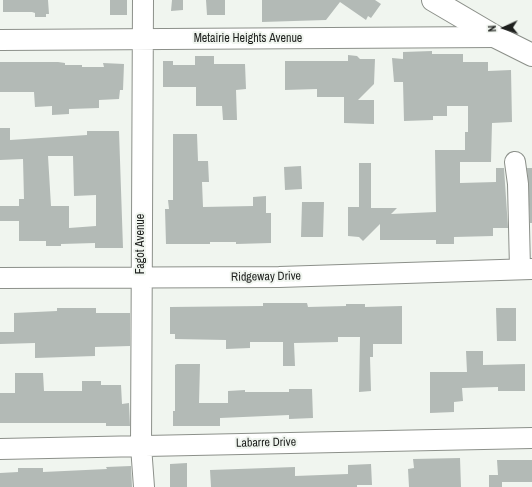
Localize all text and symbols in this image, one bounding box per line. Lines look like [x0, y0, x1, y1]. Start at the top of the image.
north arrow [484, 8, 524, 48]
text: N [485, 25, 499, 32]
street label: Metairie Heights Avenue [194, 32, 302, 46]
street label: Fagot Avenue [134, 214, 148, 274]
street label: Ridgeway Drive [231, 269, 301, 285]
street label: Labarre Drive [236, 435, 296, 451]

